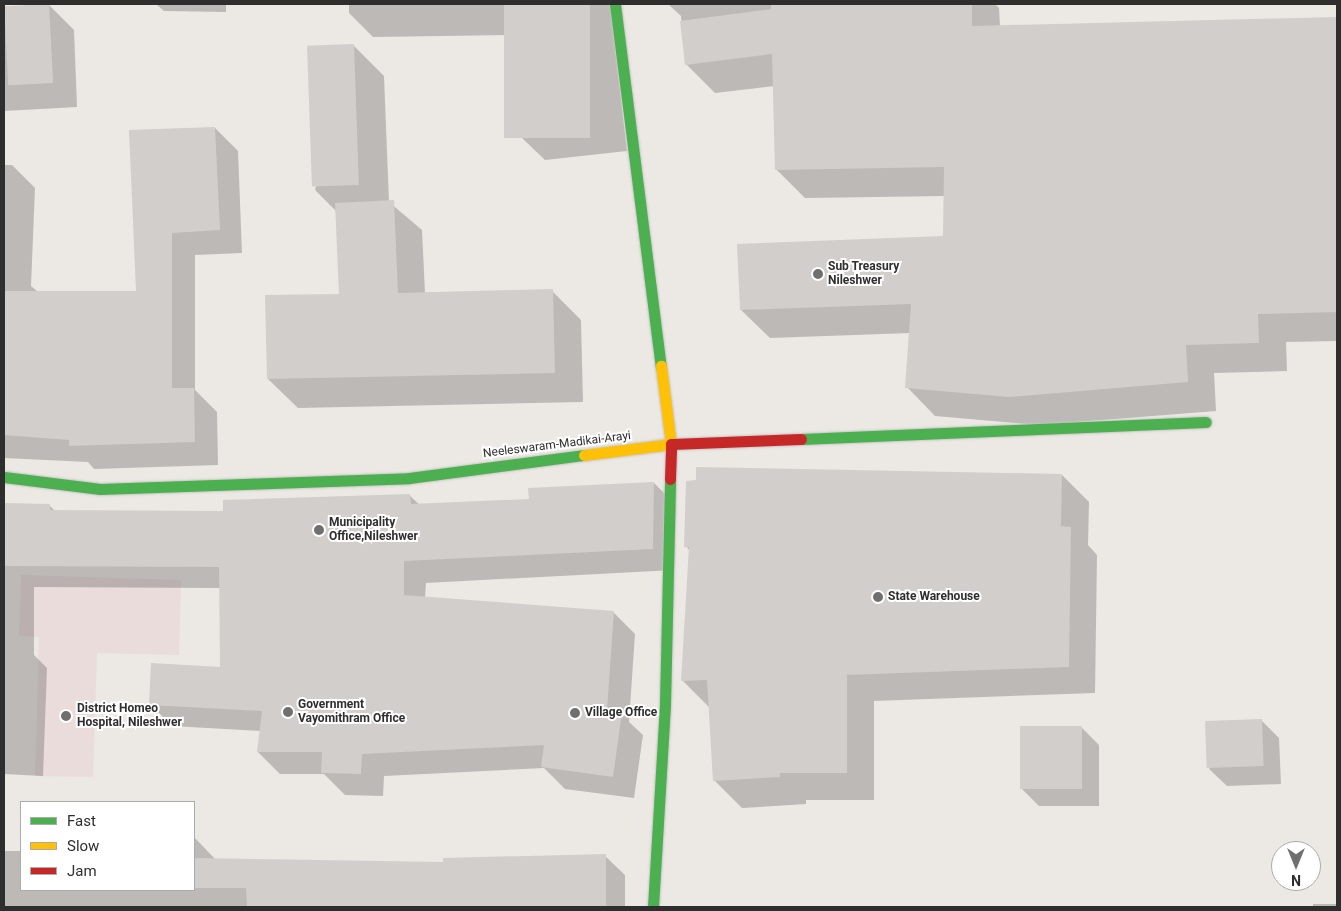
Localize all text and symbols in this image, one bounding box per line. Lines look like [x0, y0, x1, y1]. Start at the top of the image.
place label: Sub Treasury Nileshwer [828, 260, 899, 288]
marker: Sub Treasury Nileshwer [812, 268, 824, 280]
street label: Neeleswaram-Madikai-Arayi [482, 429, 632, 461]
place label: Municipality Office,Nileshwer [329, 516, 418, 544]
marker: Municipality Office,Nileshwer [313, 524, 325, 536]
place label: State Warehouse [888, 590, 980, 604]
marker: State Warehouse [872, 591, 884, 603]
place label: Government Vayomithram Office [298, 698, 405, 726]
place label: District Homeo Hospital, Nileshwer [77, 702, 182, 730]
marker: Government Vayomithram Office [282, 706, 294, 718]
place label: Village Office [585, 706, 657, 720]
marker: Village Office [569, 707, 581, 719]
marker: District Homeo Hospital, Nileshwer [59, 709, 73, 723]
legend [20, 801, 195, 891]
text: Fast [67, 812, 96, 830]
text: Slow [67, 837, 99, 855]
north arrow [1271, 841, 1321, 891]
text: Jam [67, 862, 97, 880]
text: N [1291, 872, 1301, 888]

